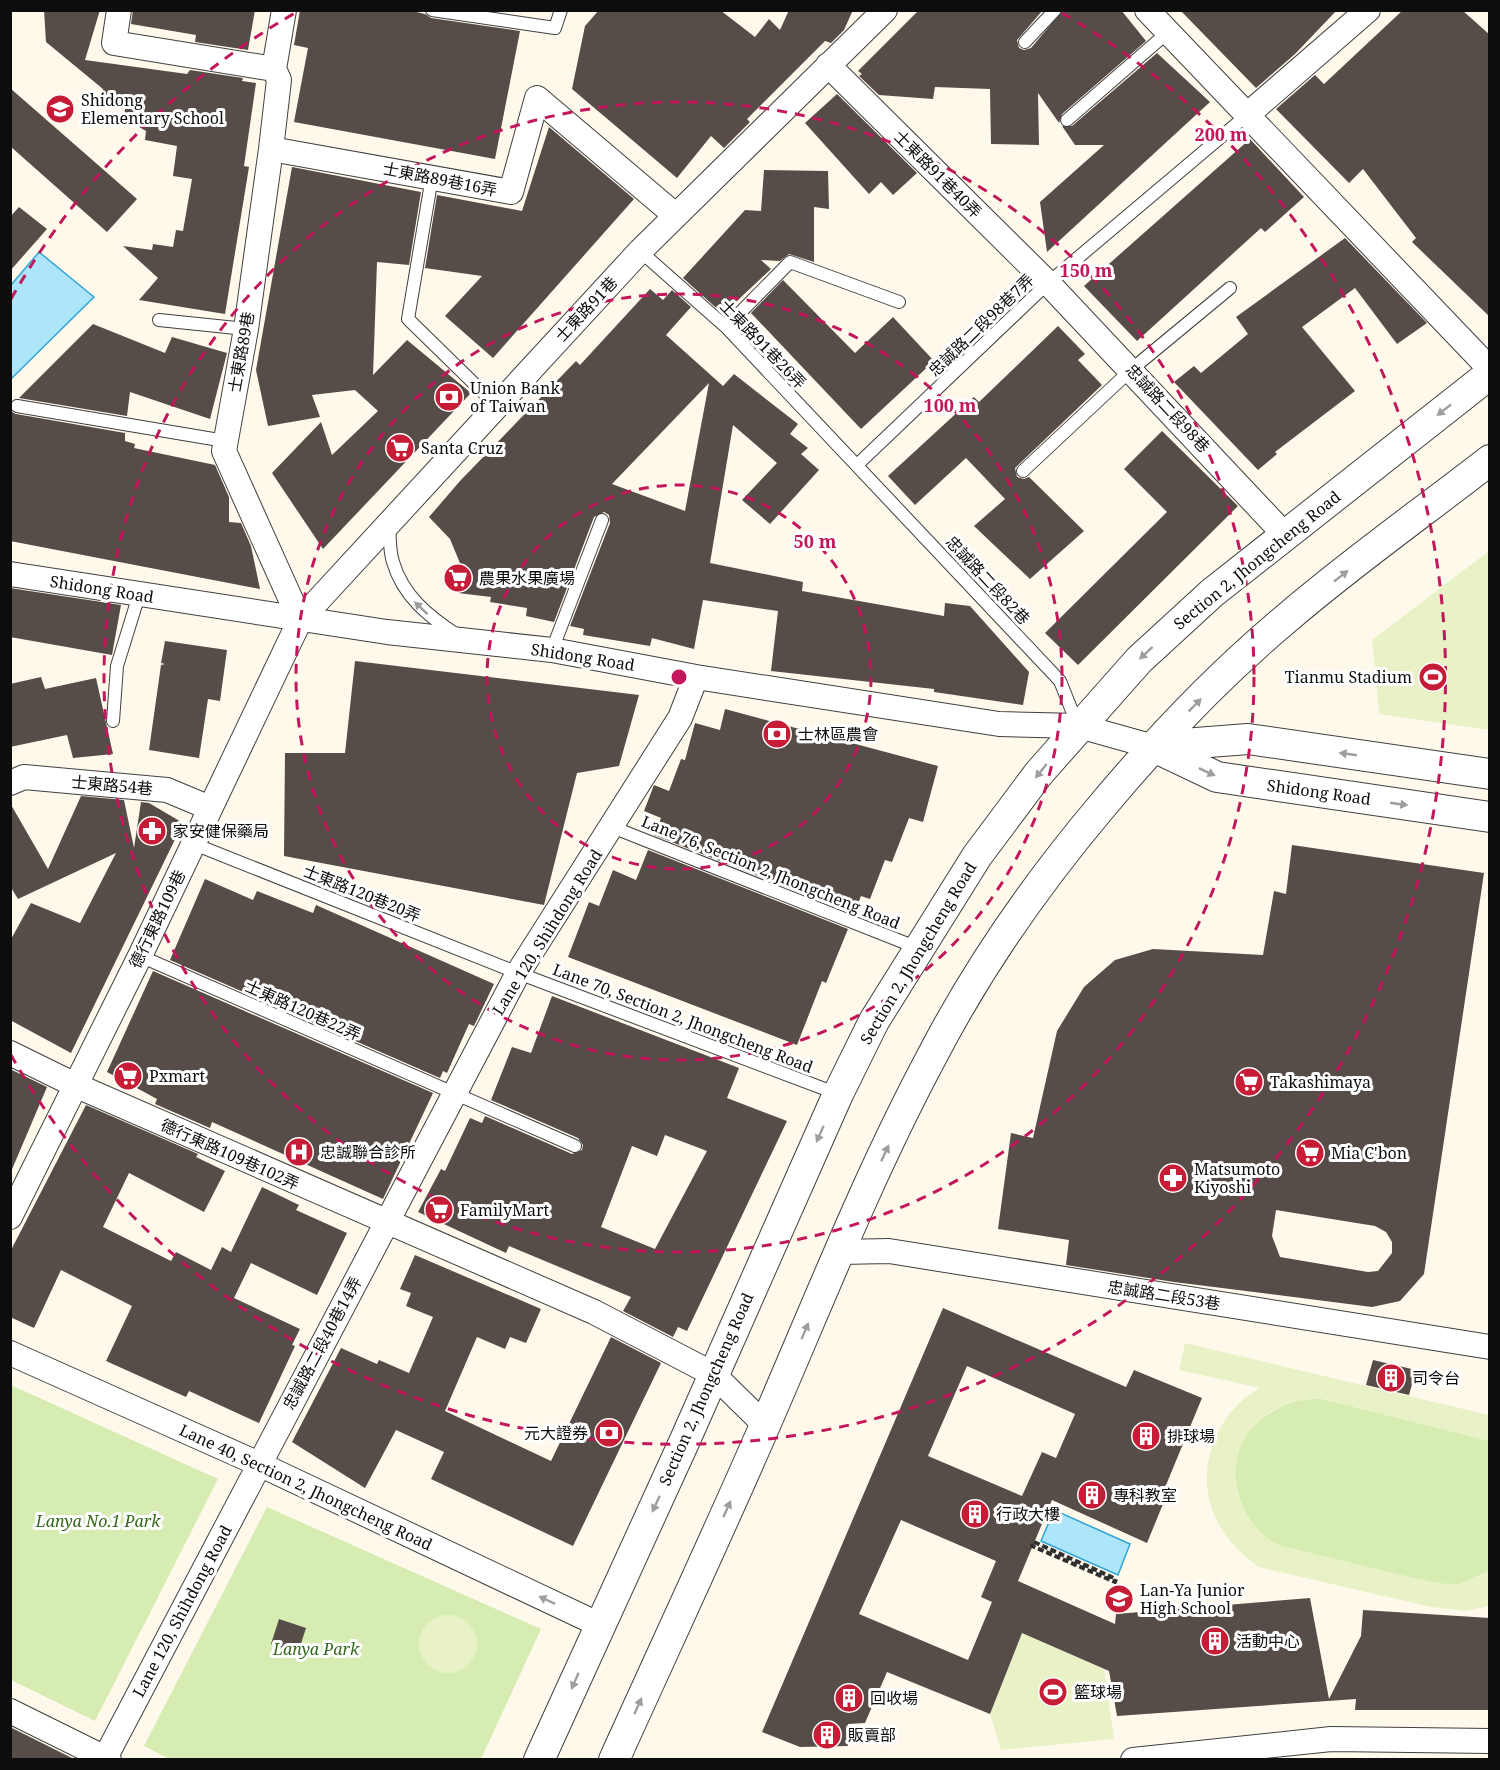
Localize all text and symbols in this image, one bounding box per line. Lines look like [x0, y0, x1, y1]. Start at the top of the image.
place label: Shidong Elementary School [81, 89, 224, 129]
school or university icon: Shidong Elementary School [44, 93, 76, 125]
text: 200 m [1195, 122, 1248, 146]
street label: 士東路91巷40弄 [889, 125, 987, 223]
street label: 士東路89巷16弄 [381, 157, 499, 201]
text: 150 m [1060, 258, 1113, 282]
street label: 忠誠路二段98巷7弄 [923, 269, 1039, 381]
street label: 士東路91巷 [550, 272, 622, 346]
street label: 士東路91巷26弄 [715, 295, 811, 393]
street label: 士東路89巷 [223, 310, 259, 394]
street label: 忠誠路二段98巷 [1121, 359, 1215, 457]
place label: Union Bank of Taiwan [470, 377, 560, 417]
bank icon: Union Bank of Taiwan [433, 381, 465, 413]
text: 100 m [924, 393, 977, 417]
one-way arrow [1436, 404, 1451, 416]
supermarket icon: Santa Cruz [384, 432, 416, 464]
place label: Santa Cruz [421, 437, 504, 459]
street label: Section 2, Jhongcheng Road [1169, 486, 1345, 634]
text: 50 m [794, 529, 837, 553]
street label: 忠誠路二段82巷 [941, 531, 1035, 629]
supermarket icon: 農果水果廣場 [442, 562, 474, 594]
place label: 農果水果廣場 [479, 567, 575, 589]
street label: Shidong Road [49, 570, 156, 608]
one-way arrow [1333, 570, 1348, 582]
one-way arrow [413, 601, 428, 615]
street label: Shidong Road [530, 638, 637, 676]
one-way arrow [1139, 646, 1154, 660]
sports icon: Tianmu Stadium [1417, 661, 1449, 693]
place label: Tianmu Stadium [1285, 666, 1412, 688]
centre of rings [669, 667, 689, 687]
one-way arrow [1188, 699, 1202, 713]
bank icon: 士林區農會 [761, 718, 793, 750]
place label: 士林區農會 [798, 723, 878, 745]
one-way arrow [1339, 749, 1358, 758]
one-way arrow [1034, 763, 1047, 779]
one-way arrow [1198, 767, 1215, 776]
street label: 士東路54巷 [70, 770, 154, 800]
street label: Shidong Road [1266, 774, 1373, 810]
one-way arrow [1389, 799, 1408, 808]
street label: Lane 76, Section 2, Jhongcheng Road [638, 810, 904, 934]
pharmacy icon: 家安健保藥局 [136, 815, 168, 847]
place label: 家安健保藥局 [173, 820, 269, 842]
street label: Lane 120, Shihdong Road [487, 845, 607, 1019]
street label: Section 2, Jhongcheng Road [855, 858, 981, 1048]
street label: 士東路120巷20弄 [300, 859, 424, 927]
street label: 德行東路109巷 [124, 866, 190, 972]
street label: Lane 70, Section 2, Jhongcheng Road [550, 958, 816, 1078]
street label: 士東路120巷22弄 [242, 975, 364, 1045]
supermarket icon: Pxmart [112, 1060, 144, 1092]
place label: Pxmart [149, 1065, 206, 1087]
supermarket icon: Takashimaya [1233, 1066, 1265, 1098]
place label: Takashimaya [1270, 1071, 1371, 1093]
street label: 德行東路109巷102弄 [157, 1114, 303, 1194]
one-way arrow [815, 1125, 825, 1143]
hospital icon: 忠誠聯合診所 [283, 1136, 315, 1168]
supermarket icon: Mia C'bon [1294, 1137, 1326, 1169]
place label: 忠誠聯合診所 [320, 1141, 416, 1163]
place label: Mia C'bon [1331, 1142, 1407, 1164]
one-way arrow [881, 1144, 890, 1161]
place label: Matsumoto Kiyoshi [1194, 1158, 1280, 1198]
pharmacy icon: Matsumoto Kiyoshi [1157, 1162, 1189, 1194]
supermarket icon: FamilyMart [423, 1194, 455, 1226]
place label: FamilyMart [460, 1199, 550, 1221]
street label: 忠誠路二段40巷14弄 [278, 1273, 366, 1413]
street label: 忠誠路二段53巷 [1106, 1275, 1222, 1315]
street label: Section 2, Jhongcheng Road [653, 1289, 759, 1489]
one-way arrow [800, 1321, 810, 1339]
building icon: 司令台 [1375, 1362, 1407, 1394]
place label: 司令台 [1412, 1367, 1460, 1389]
bank icon: 元大證券 [593, 1417, 625, 1449]
street label: Lane 40, Section 2, Jhongcheng Road [176, 1418, 436, 1556]
building icon: 排球場 [1130, 1420, 1162, 1452]
place label: 元大證券 [524, 1422, 588, 1444]
place label: 排球場 [1167, 1425, 1215, 1447]
building icon: 專科教室 [1076, 1479, 1108, 1511]
place label: 專科教室 [1113, 1484, 1177, 1506]
one-way arrow [650, 1495, 660, 1513]
building icon: 行政大樓 [959, 1498, 991, 1530]
one-way arrow [722, 1500, 732, 1518]
place label: 行政大樓 [996, 1503, 1060, 1525]
park label: Lanya No.1 Park [35, 1510, 161, 1532]
street label: Lane 120, Shihdong Road [127, 1521, 237, 1701]
place label: Lan-Ya Junior High School [1140, 1579, 1245, 1619]
school or university icon: Lan-Ya Junior High School [1103, 1583, 1135, 1615]
one-way arrow [539, 1595, 556, 1604]
building icon: 活動中心 [1199, 1625, 1231, 1657]
place label: 活動中心 [1236, 1630, 1300, 1652]
park label: Lanya Park [272, 1638, 360, 1660]
one-way arrow [570, 1673, 579, 1690]
sports icon: 籃球場 [1037, 1676, 1069, 1708]
place label: 籃球場 [1074, 1681, 1122, 1703]
building icon: 回收場 [833, 1682, 865, 1714]
place label: 回收場 [870, 1687, 918, 1709]
one-way arrow [634, 1698, 643, 1715]
building icon: 販賣部 [811, 1719, 843, 1751]
place label: 販賣部 [848, 1724, 896, 1746]

